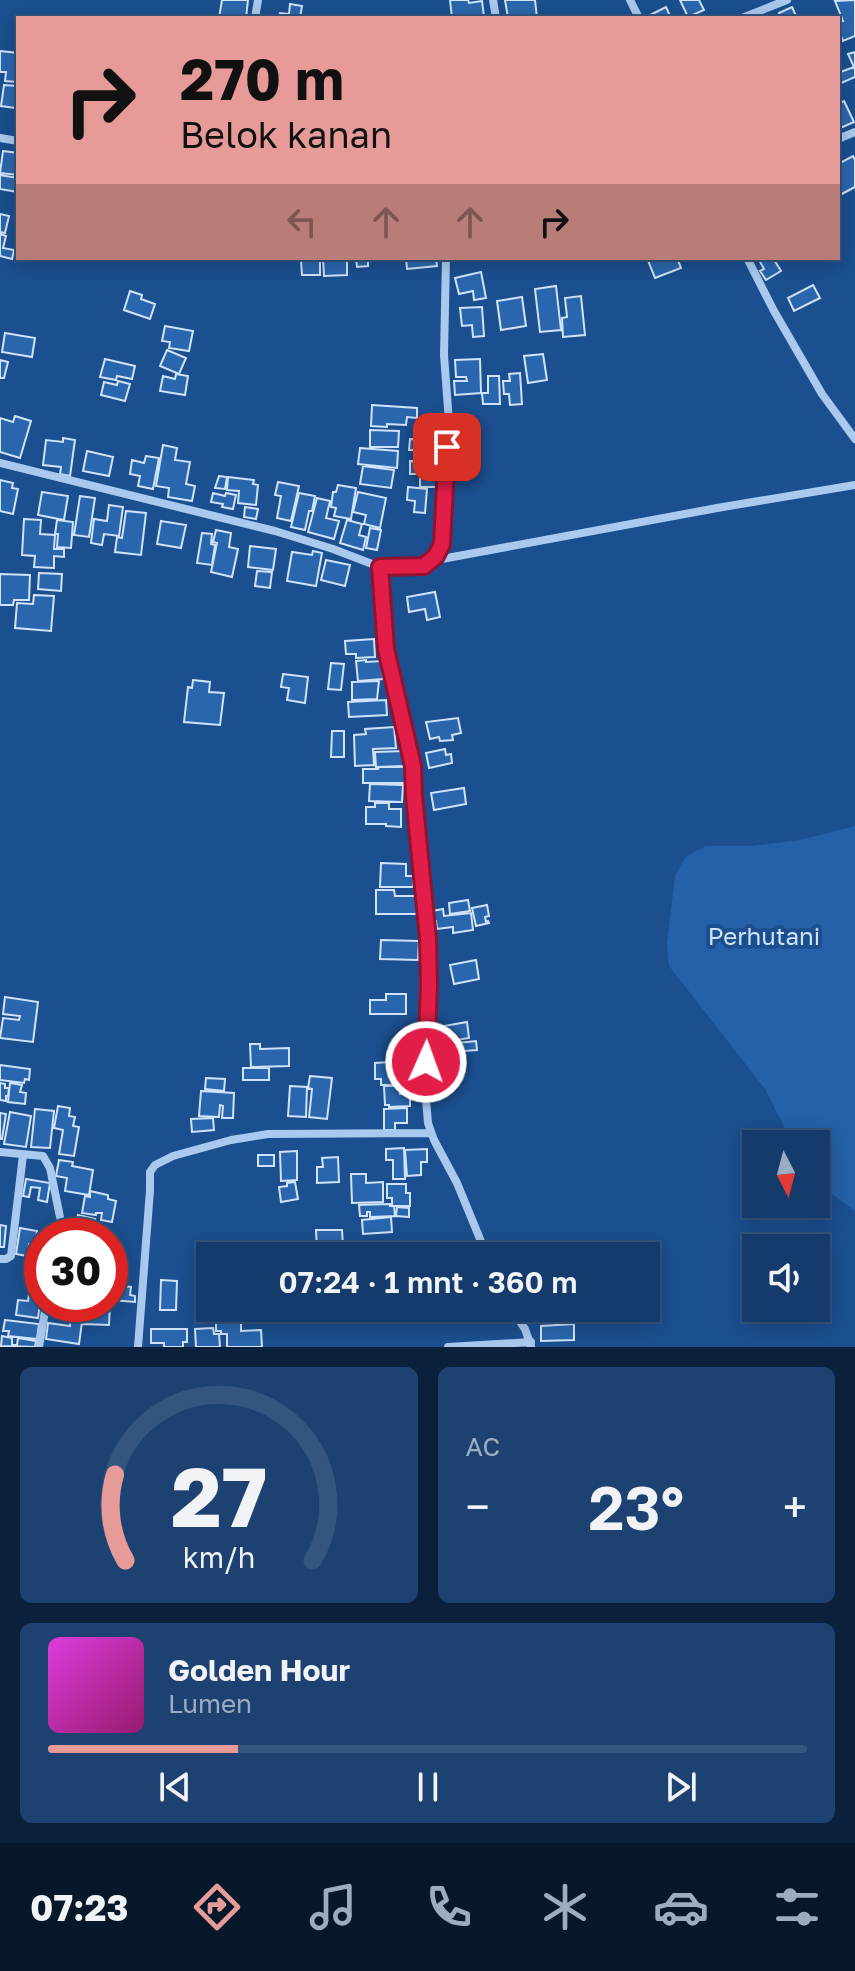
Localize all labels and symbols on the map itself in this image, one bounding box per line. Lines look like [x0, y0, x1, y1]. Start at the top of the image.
pin [413, 413, 481, 481]
park label: Perhutani [708, 921, 820, 950]
position arrow [384, 1020, 468, 1104]
north arrow [742, 1130, 830, 1218]
speed limit sign: 30 [24, 1218, 128, 1322]

